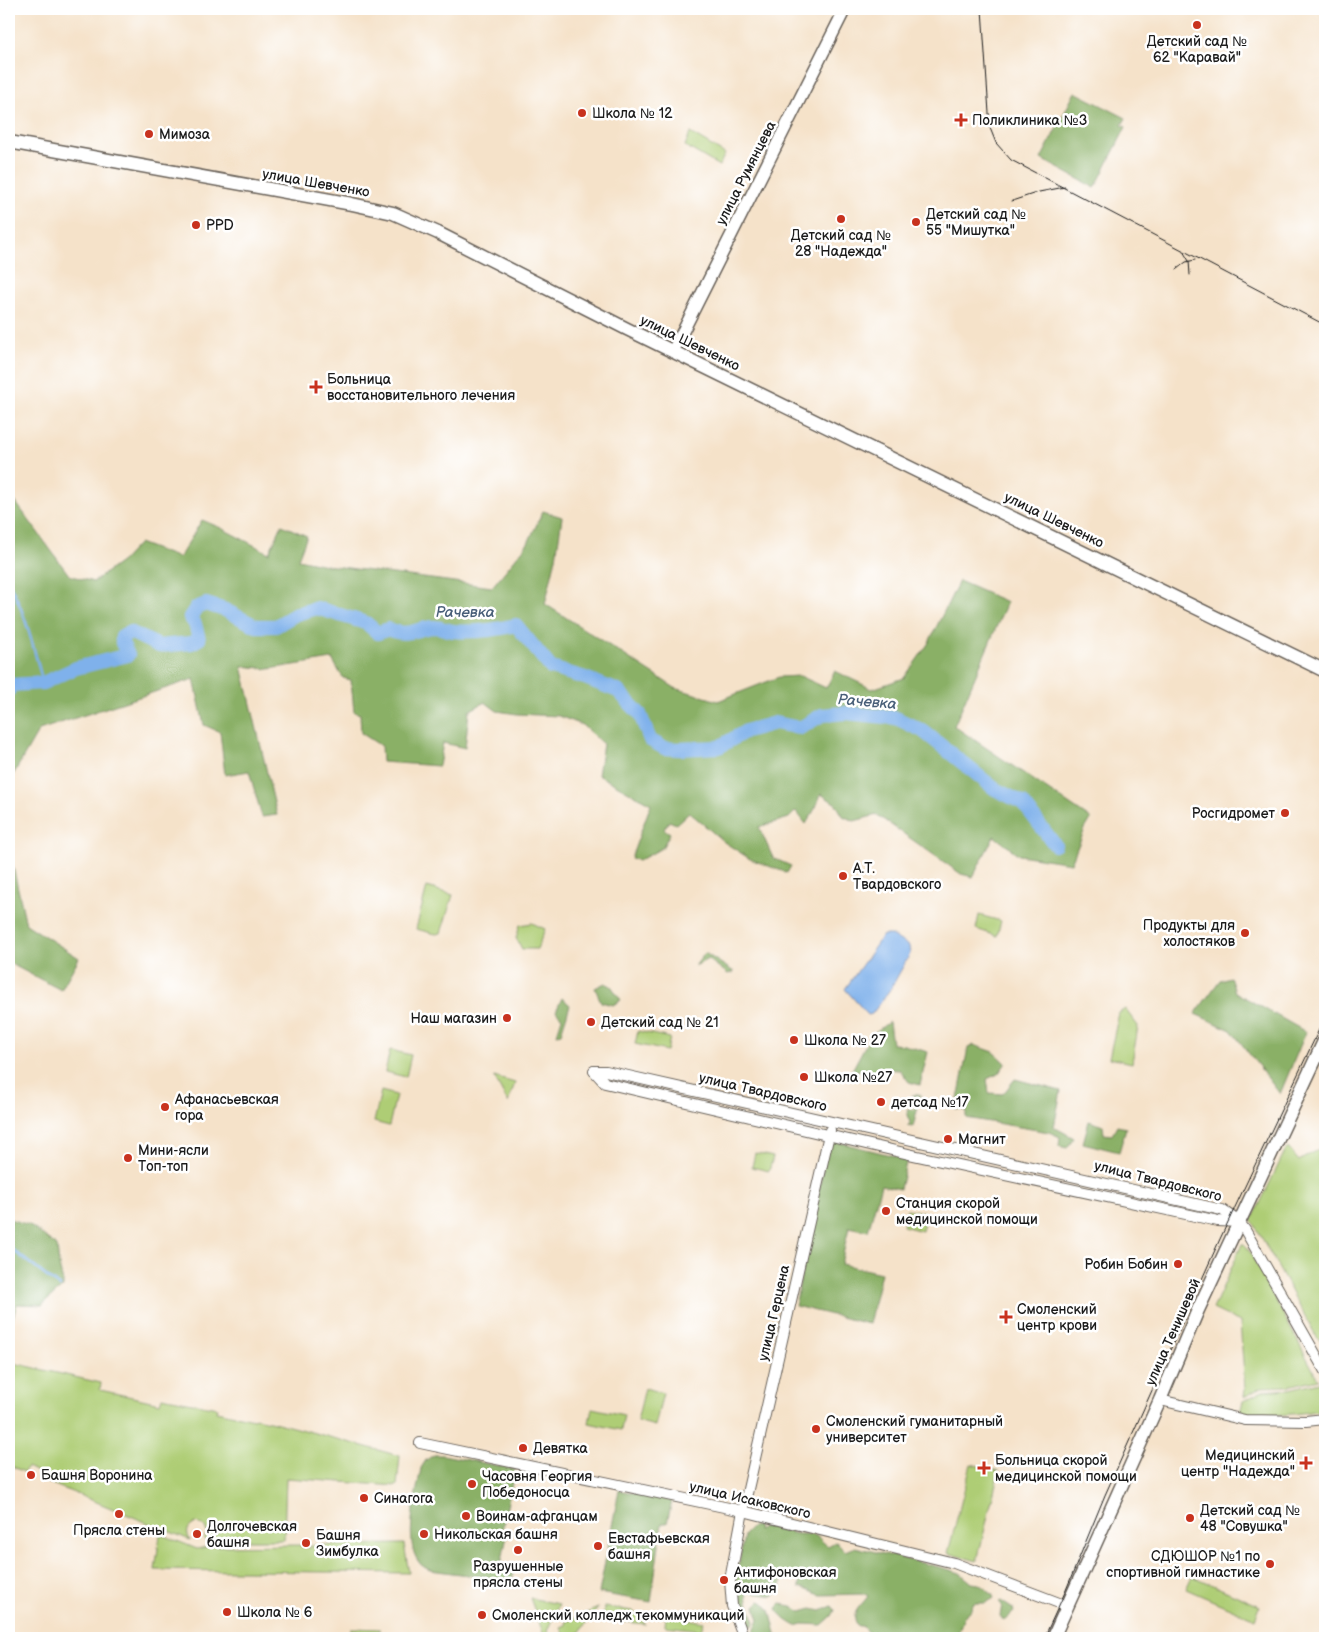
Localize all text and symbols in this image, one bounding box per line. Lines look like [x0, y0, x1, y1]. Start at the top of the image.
marker: Детский сад № 62 "Каравай" [1191, 19, 1203, 31]
place label: Детский сад № 62 "Каравай" [1147, 33, 1247, 66]
place label: Школа № 12 [592, 105, 673, 122]
marker: Школа № 12 [576, 107, 588, 119]
place label: Поликлиника №3 [972, 112, 1087, 129]
marker: Поликлиника №3 [954, 113, 968, 127]
street label: улица Румянцева [712, 118, 780, 228]
place label: Мимоза [159, 126, 211, 143]
marker: Мимоза [143, 128, 155, 140]
street label: улица Шевченко [261, 165, 371, 201]
place label: Детский сад № 55 "Мишутка" [926, 206, 1026, 239]
marker: Детский сад № 28 "Надежда" [835, 213, 847, 225]
marker: Детский сад № 55 "Мишутка" [910, 216, 922, 228]
place label: PPD [206, 217, 234, 234]
marker: PPD [190, 219, 202, 231]
place label: Детский сад № 28 "Надежда" [791, 227, 891, 260]
street label: улица Шевченко [637, 312, 743, 374]
place label: Больница восстановительного лечения [327, 371, 515, 404]
marker: Больница восстановительного лечения [309, 380, 323, 394]
street label: улица Шевченко [1001, 489, 1107, 551]
water label: Рачевка [435, 603, 495, 622]
water label: Рачевка [837, 690, 897, 714]
place label: Росгидромет [1191, 805, 1275, 822]
marker: Росгидромет [1279, 807, 1291, 819]
place label: А.Т. Твардовского [852, 860, 941, 893]
marker: А.Т. Твардовского [837, 870, 849, 882]
place label: Продукты для холостяков [1143, 917, 1236, 950]
marker: Продукты для холостяков [1239, 927, 1251, 939]
place label: Наш магазин [410, 1010, 497, 1027]
marker: Наш магазин [501, 1012, 513, 1024]
place label: Детский сад № 21 [601, 1014, 719, 1031]
marker: Детский сад № 21 [585, 1016, 597, 1028]
place label: Школа № 27 [804, 1032, 886, 1049]
marker: Школа № 27 [788, 1034, 800, 1046]
street label: улица Твардовского [697, 1069, 829, 1115]
place label: Школа №27 [814, 1069, 892, 1086]
marker: Школа №27 [798, 1071, 810, 1083]
place label: Афанасьевская гора [174, 1091, 279, 1124]
place label: детсад №17 [891, 1094, 968, 1111]
marker: детсад №17 [875, 1096, 887, 1108]
marker: Афанасьевская гора [159, 1101, 171, 1113]
place label: Магнит [958, 1131, 1006, 1148]
marker: Магнит [942, 1133, 954, 1145]
place label: Мини-ясли Топ-топ [138, 1142, 209, 1175]
marker: Мини-ясли Топ-топ [122, 1152, 134, 1164]
street label: улица Твардовского [1093, 1157, 1223, 1205]
place label: Станция скорой медицинской помощи [896, 1195, 1038, 1228]
marker: Станция скорой медицинской помощи [880, 1205, 892, 1217]
place label: Робин Бобин [1084, 1256, 1168, 1273]
marker: Робин Бобин [1172, 1258, 1184, 1270]
street label: улица Герцена [755, 1263, 793, 1363]
street label: улица Тенишевой [1142, 1276, 1204, 1388]
place label: Смоленский центр крови [1017, 1301, 1097, 1334]
marker: Смоленский центр крови [999, 1310, 1013, 1324]
place label: Смоленский гуманитарный университет [826, 1413, 1003, 1446]
marker: Смоленский гуманитарный университет [810, 1423, 822, 1435]
place label: Девятка [533, 1440, 589, 1457]
marker: Девятка [517, 1442, 529, 1454]
place label: Медицинский центр "Надежда" [1181, 1447, 1295, 1480]
place label: Больница скорой медицинской помощи [995, 1452, 1137, 1485]
marker: Медицинский центр "Надежда" [1299, 1456, 1313, 1470]
marker: Больница скорой медицинской помощи [977, 1461, 991, 1475]
place label: Башня Воронина [41, 1467, 153, 1484]
place label: Часовня Георгия Победоносца [482, 1468, 593, 1501]
marker: Башня Воронина [25, 1469, 37, 1481]
marker: Часовня Георгия Победоносца [466, 1478, 478, 1490]
street label: улица Исаковского [688, 1478, 812, 1522]
place label: Синагога [374, 1490, 434, 1507]
marker: Синагога [358, 1492, 370, 1504]
place label: Детский сад № 48 "Совушка" [1200, 1502, 1300, 1535]
marker: Прясла стены [113, 1508, 125, 1520]
place label: Воинам-афганцам [476, 1508, 598, 1525]
marker: Воинам-афганцам [460, 1510, 472, 1522]
marker: Детский сад № 48 "Совушка" [1184, 1512, 1196, 1524]
place label: Долгочевская башня [207, 1518, 297, 1551]
place label: Прясла стены [73, 1522, 165, 1539]
place label: Никольская башня [434, 1526, 558, 1543]
place label: Башня Зимбулка [316, 1527, 380, 1560]
marker: Долгочевская башня [191, 1528, 203, 1540]
marker: Никольская башня [418, 1528, 430, 1540]
place label: Евстафьевская башня [608, 1530, 710, 1563]
marker: Башня Зимбулка [300, 1537, 312, 1549]
marker: Евстафьевская башня [592, 1540, 604, 1552]
marker: Разрушенные прясла стены [512, 1544, 524, 1556]
place label: СДЮШОР №1 по спортивной гимнастике [1106, 1548, 1260, 1581]
place label: Разрушенные прясла стены [473, 1558, 563, 1591]
marker: СДЮШОР №1 по спортивной гимнастике [1264, 1558, 1276, 1570]
place label: Антифоновская башня [733, 1564, 837, 1597]
marker: Антифоновская башня [718, 1574, 730, 1586]
place label: Школа № 6 [237, 1604, 313, 1621]
marker: Школа № 6 [221, 1606, 233, 1618]
place label: Смоленский колледж текоммуникаций [492, 1607, 745, 1624]
marker: Смоленский колледж текоммуникаций [476, 1609, 488, 1621]

